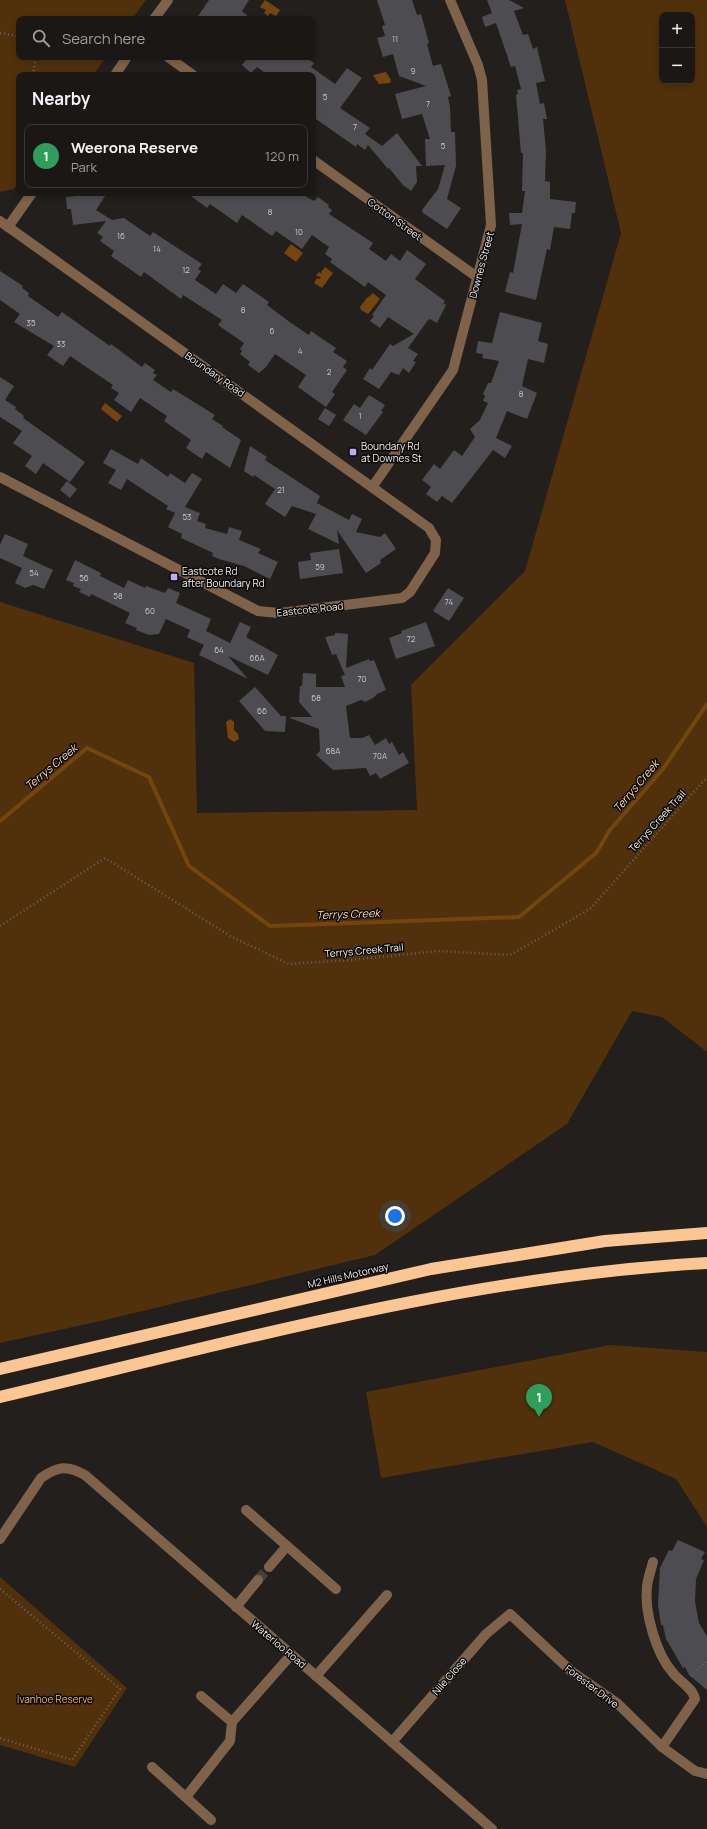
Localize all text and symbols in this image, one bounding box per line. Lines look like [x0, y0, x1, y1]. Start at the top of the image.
map controls [659, 12, 695, 84]
button: + [659, 12, 695, 48]
search box [16, 16, 316, 60]
icon: search [30, 27, 52, 49]
text: Search here [62, 28, 145, 49]
house number: 11 [392, 33, 398, 44]
button: − [659, 48, 695, 84]
house number: 9 [411, 65, 416, 76]
text: Nearby [32, 87, 90, 110]
house number: 5 [323, 91, 328, 102]
house number: 7 [426, 98, 430, 109]
house number: 7 [353, 121, 357, 132]
text: Weerona Reserve [71, 137, 198, 158]
house number: 5 [441, 140, 446, 151]
text: 1 [43, 147, 49, 165]
text: 120 m [265, 147, 299, 165]
text: Park [71, 158, 97, 176]
street label: Cotton Street [365, 195, 425, 243]
house number: 8 [268, 206, 273, 217]
house number: 10 [295, 226, 303, 237]
house number: 16 [117, 230, 125, 241]
street label: Downes Street [465, 230, 497, 300]
house number: 14 [153, 243, 161, 254]
house number: 12 [182, 264, 190, 275]
house number: 8 [241, 304, 246, 315]
house number: 35 [26, 317, 36, 328]
house number: 6 [270, 325, 275, 336]
house number: 33 [57, 338, 65, 349]
house number: 4 [298, 345, 303, 356]
street label: Boundary Road [182, 348, 248, 400]
house number: 2 [327, 366, 332, 377]
house number: 8 [519, 388, 524, 399]
house number: 1 [358, 410, 362, 421]
place label: Boundary Rd at Downes St [361, 439, 422, 465]
marker: Boundary Rd at Downes St [348, 447, 358, 457]
house number: 21 [277, 484, 285, 495]
house number: 53 [182, 511, 192, 522]
house number: 59 [315, 561, 325, 572]
place label: Eastcote Rd after Boundary Rd [182, 564, 265, 590]
house number: 54 [29, 567, 39, 578]
house number: 56 [79, 572, 89, 583]
marker: Eastcote Rd after Boundary Rd [169, 572, 179, 582]
house number: 58 [113, 590, 123, 601]
house number: 74 [445, 596, 453, 607]
street label: Eastcote Road [276, 599, 344, 619]
house number: 60 [145, 605, 155, 616]
house number: 72 [407, 633, 416, 644]
house number: 64 [214, 644, 224, 655]
house number: 66A [250, 652, 265, 663]
house number: 70 [358, 673, 367, 684]
house number: 68 [311, 692, 321, 703]
house number: 66 [257, 705, 267, 716]
water label: Terrys Creek [21, 739, 81, 793]
house number: 68A [326, 745, 340, 756]
house number: 70A [373, 750, 387, 761]
water label: Terrys Creek [609, 755, 663, 815]
street label: Terrys Creek Trail [625, 787, 689, 855]
water label: Terrys Creek [316, 905, 382, 922]
street label: Terrys Creek Trail [324, 940, 404, 960]
your location [385, 1206, 405, 1226]
street label: M2 Hills Motorway [306, 1259, 391, 1291]
pin: 1 [526, 1384, 552, 1417]
street label: Waterloo Road [249, 1617, 309, 1671]
street label: Nile Close [429, 1654, 469, 1698]
street label: Forester Drive [562, 1661, 622, 1711]
park label: Ivanhoe Reserve [17, 1692, 93, 1706]

